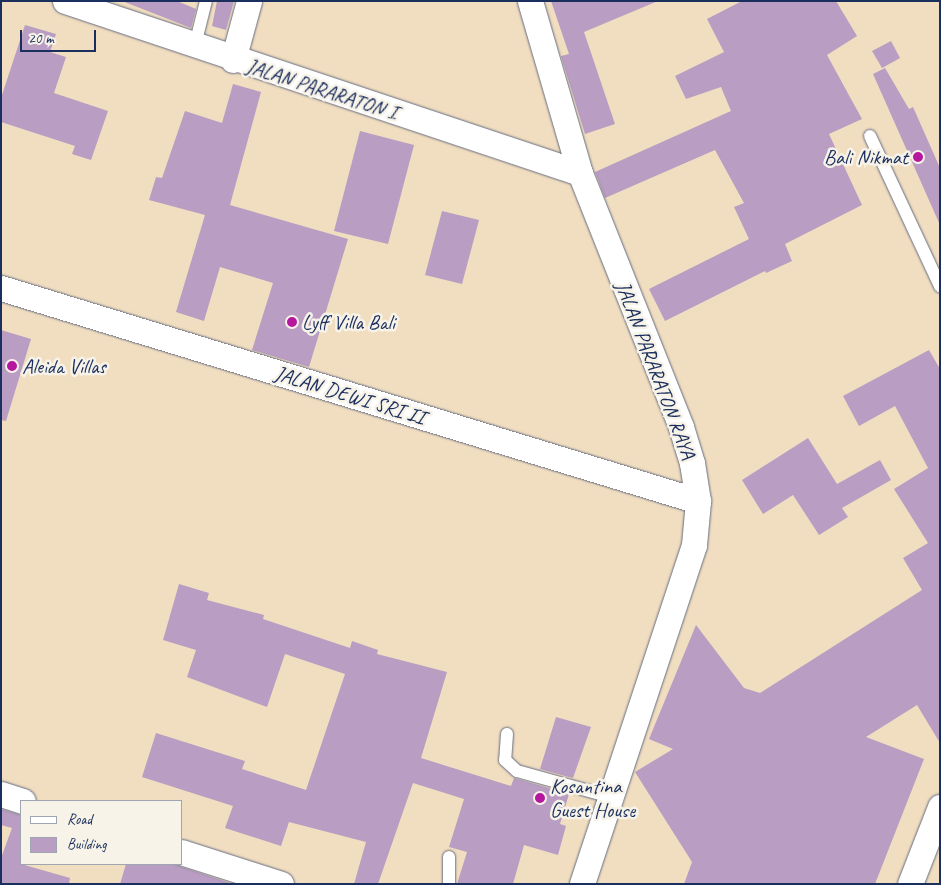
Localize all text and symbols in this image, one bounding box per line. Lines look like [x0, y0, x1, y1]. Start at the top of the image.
scale bar [22, 20, 99, 52]
text: 20 m [28, 29, 54, 48]
street label: JALAN PARARATON I [243, 53, 401, 125]
place label: Bali Nikmat [823, 144, 908, 170]
marker: Bali Nikmat [912, 151, 924, 163]
street label: JALAN PARARATON RAYA [610, 277, 702, 463]
place label: Lyff Villa Bali [302, 309, 396, 335]
marker: Lyff Villa Bali [286, 316, 298, 328]
place label: Aleida Villas [22, 353, 106, 379]
marker: Aleida Villas [6, 360, 18, 372]
street label: JALAN DEWI SRI II [272, 360, 428, 430]
place label: Kosantina Guest House [550, 773, 635, 823]
marker: Kosantina Guest House [534, 792, 546, 804]
legend [20, 800, 182, 865]
text: Road [67, 810, 92, 829]
text: Building [67, 835, 106, 854]

